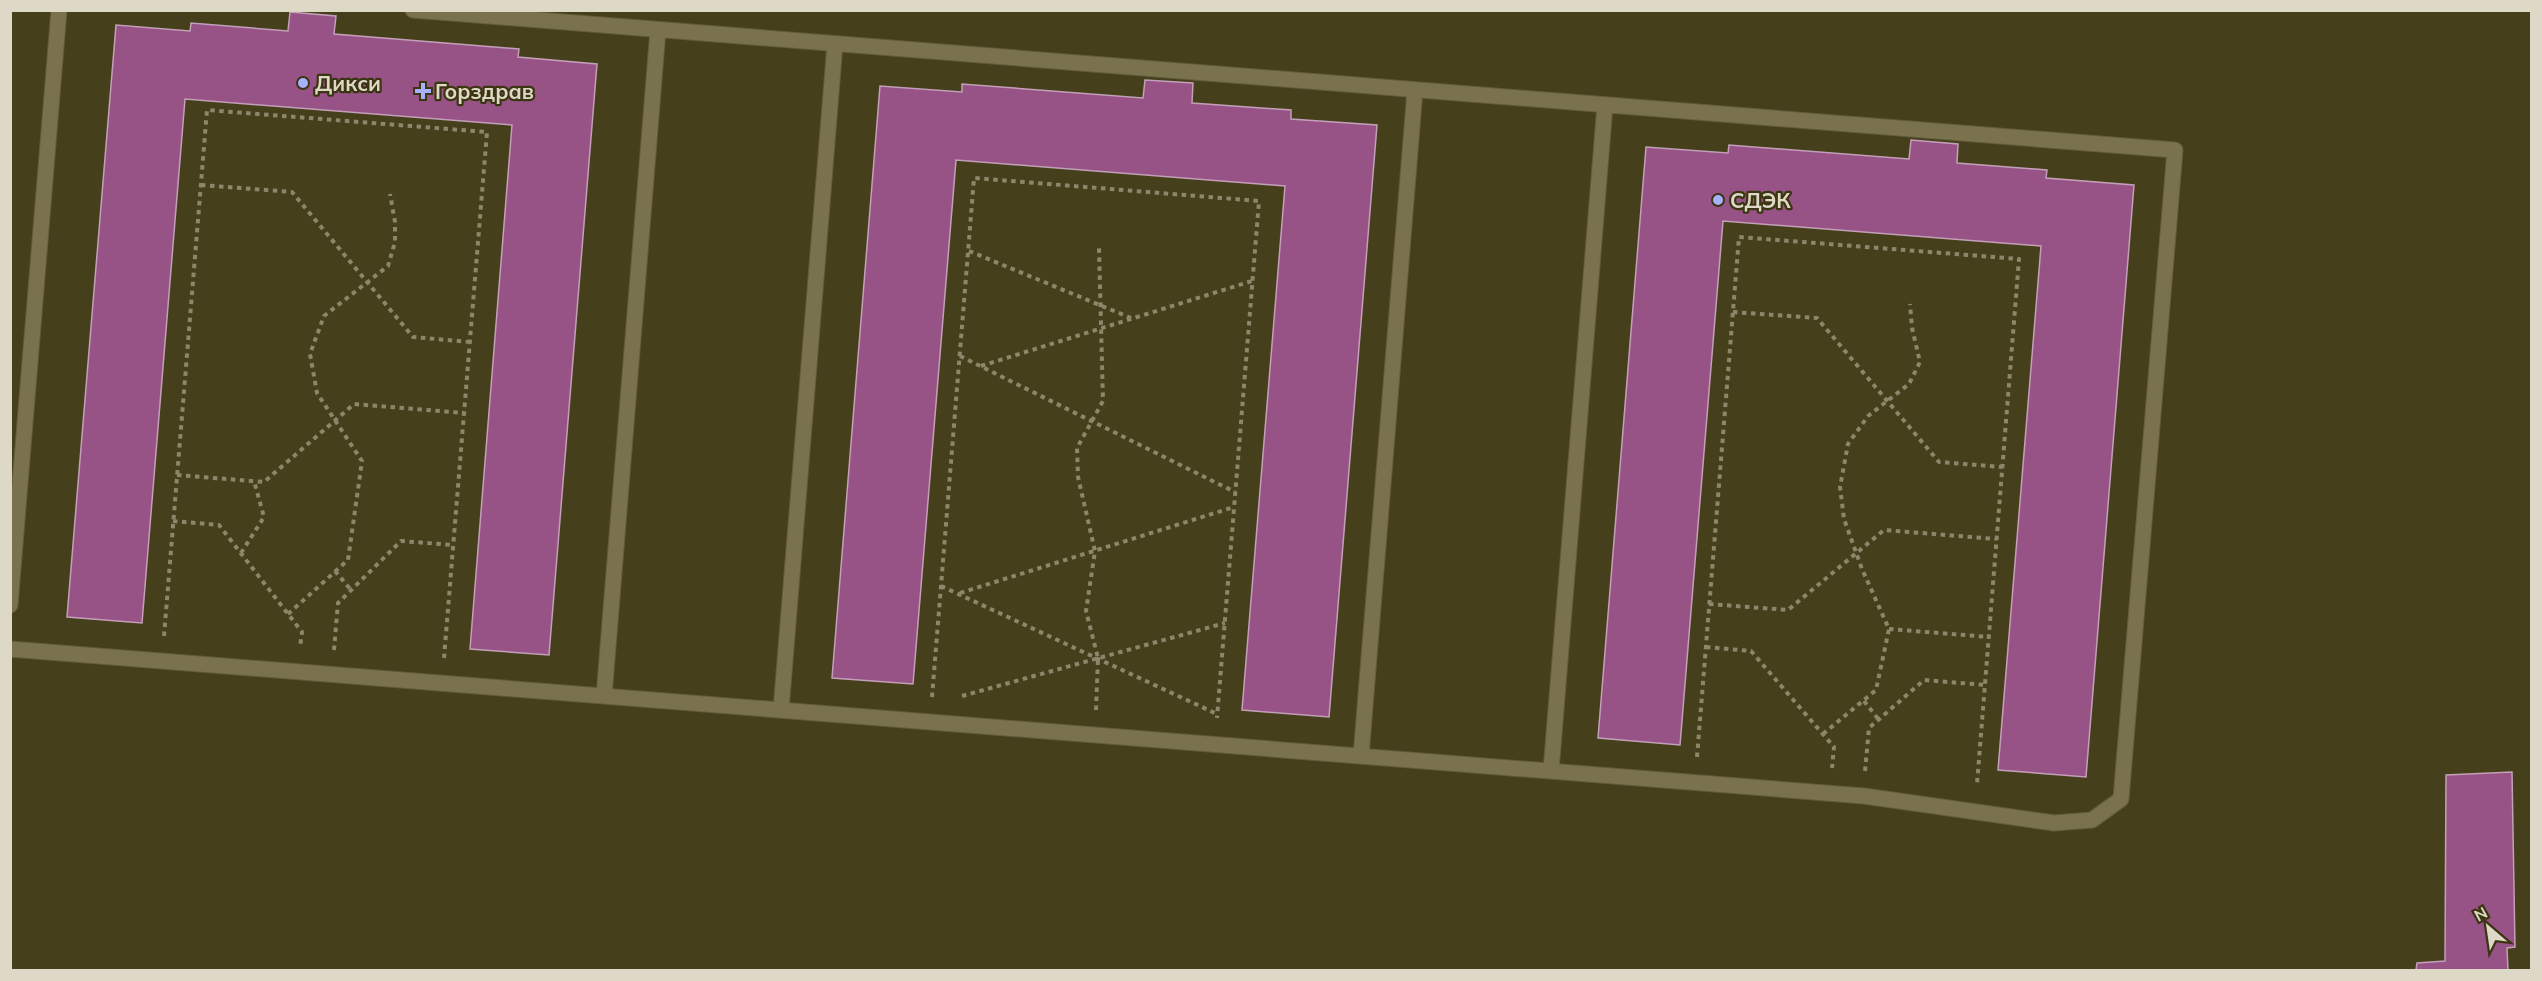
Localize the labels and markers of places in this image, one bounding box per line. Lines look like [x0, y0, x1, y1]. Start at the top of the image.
place label: Дикси [315, 70, 381, 96]
marker: Дикси [296, 76, 310, 90]
place label: Горздрав [435, 78, 534, 104]
marker: Горздрав [416, 84, 430, 98]
place label: СДЭК [1730, 187, 1791, 213]
marker: СДЭК [1711, 193, 1725, 207]

